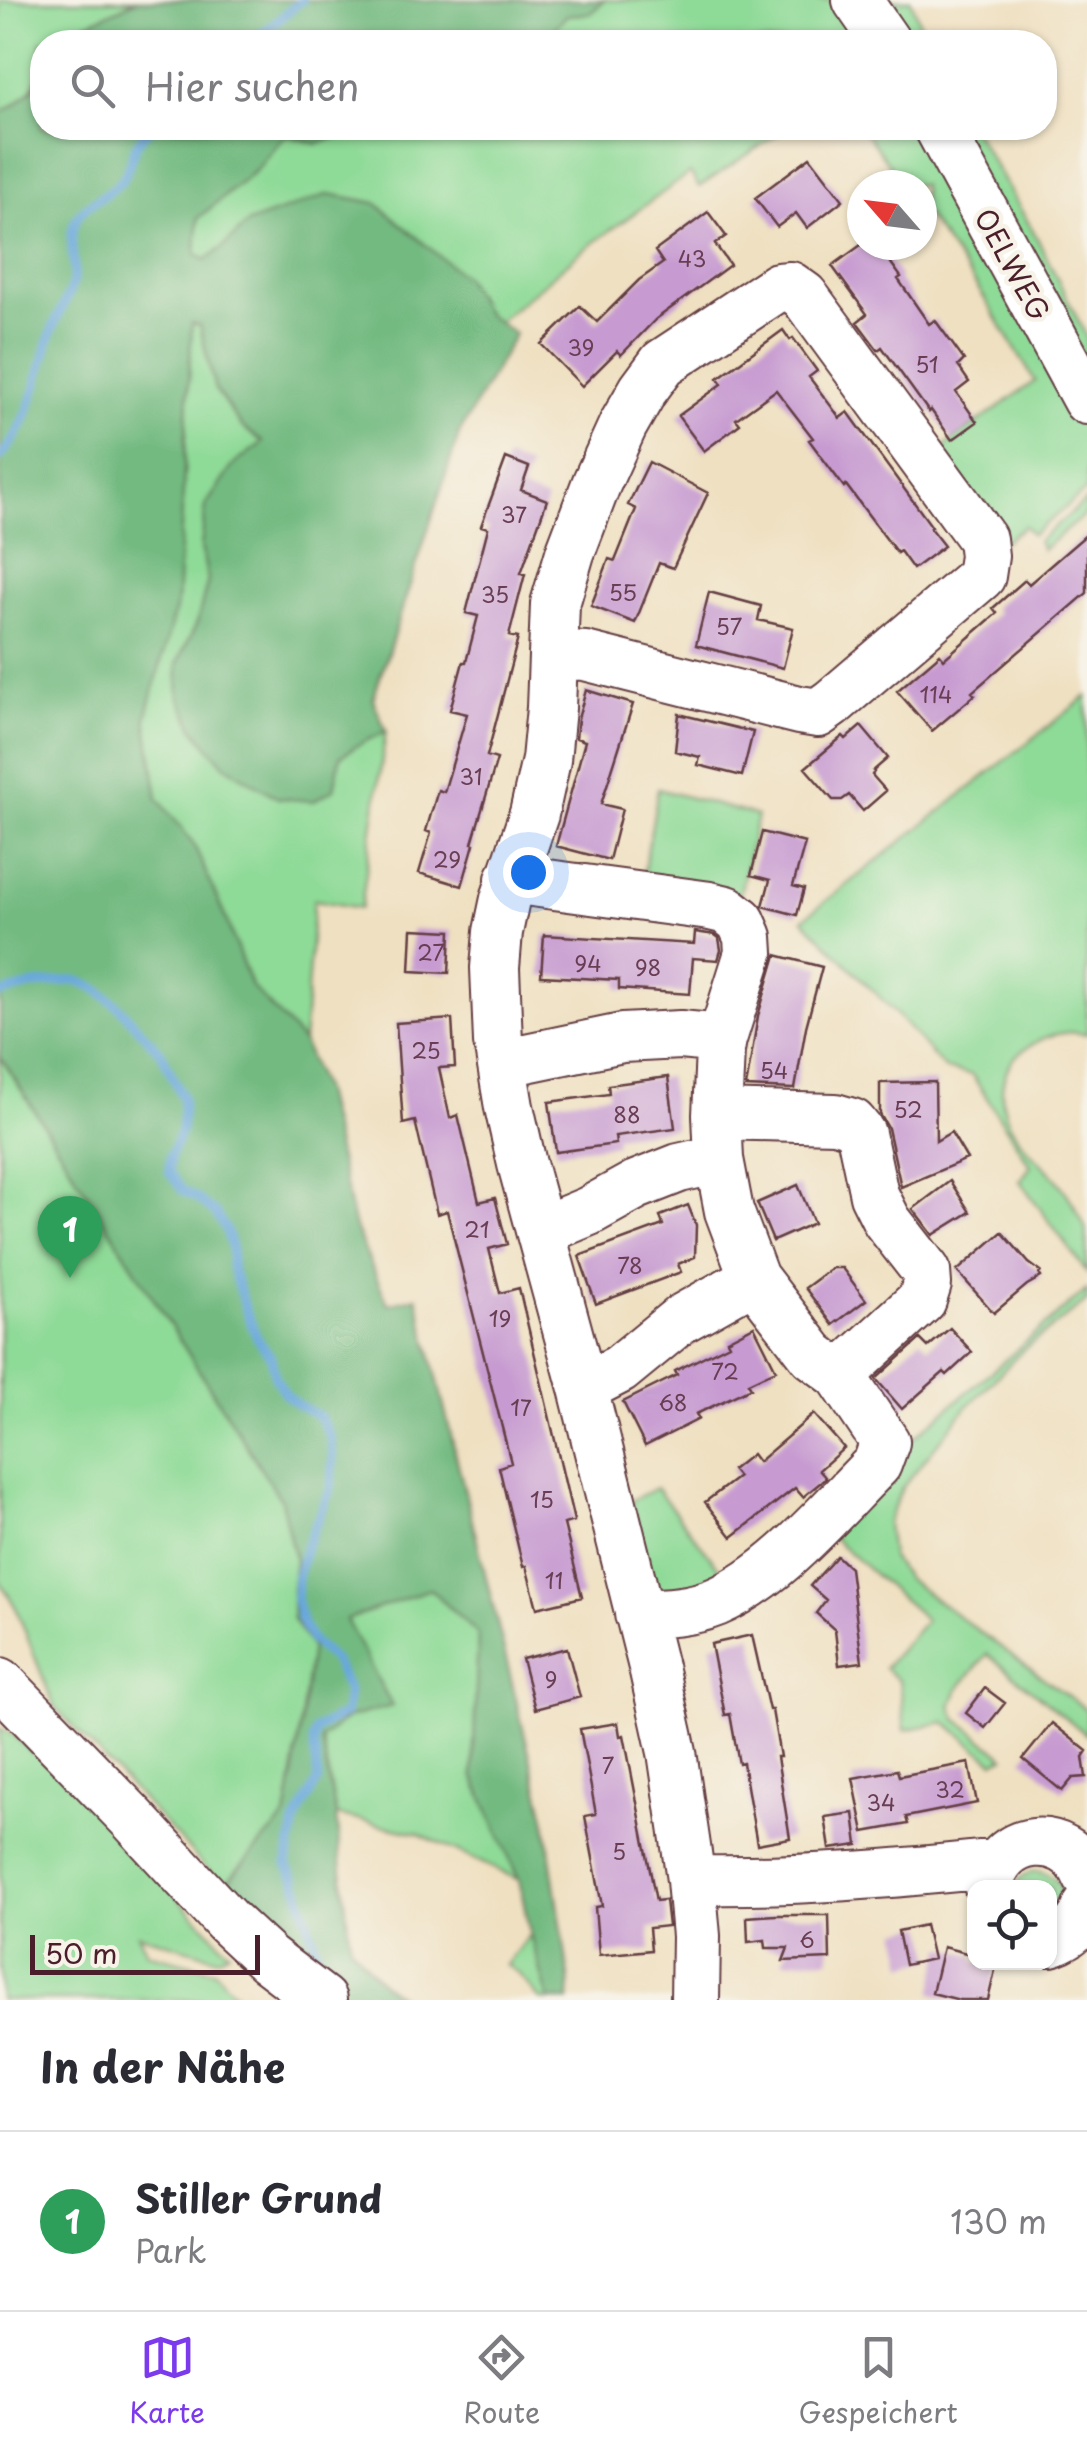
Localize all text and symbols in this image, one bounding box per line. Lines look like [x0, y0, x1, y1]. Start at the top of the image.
search box [30, 30, 1057, 140]
text: Hier suchen [145, 57, 359, 114]
icon: search [65, 58, 120, 113]
north arrow [847, 170, 937, 260]
street label: OELWEG [965, 200, 1061, 328]
house number: 43 [678, 241, 706, 274]
house number: 39 [568, 330, 594, 363]
house number: 51 [915, 347, 939, 380]
house number: 37 [501, 497, 527, 530]
house number: 55 [609, 575, 637, 608]
house number: 35 [481, 577, 509, 610]
house number: 57 [716, 609, 742, 642]
house number: 114 [920, 677, 952, 710]
house number: 31 [459, 759, 483, 792]
house number: 29 [433, 842, 461, 875]
your location [503, 847, 554, 898]
house number: 27 [417, 935, 445, 968]
house number: 94 [574, 946, 602, 979]
house number: 98 [635, 950, 661, 983]
house number: 25 [411, 1033, 441, 1066]
house number: 54 [760, 1053, 788, 1086]
house number: 52 [893, 1092, 923, 1125]
house number: 88 [613, 1097, 641, 1130]
pin: 1 [38, 1196, 102, 1278]
house number: 21 [464, 1212, 490, 1245]
house number: 78 [617, 1248, 643, 1281]
house number: 19 [489, 1301, 511, 1334]
house number: 72 [711, 1354, 739, 1387]
house number: 68 [659, 1385, 687, 1418]
house number: 17 [510, 1390, 532, 1423]
house number: 15 [530, 1482, 554, 1515]
house number: 11 [545, 1563, 563, 1596]
house number: 9 [545, 1662, 557, 1695]
house number: 7 [602, 1748, 614, 1781]
house number: 32 [935, 1772, 965, 1805]
house number: 34 [866, 1785, 896, 1818]
house number: 5 [612, 1834, 626, 1867]
map controls [967, 1880, 1057, 1970]
button: locate [967, 1880, 1057, 1970]
house number: 6 [799, 1922, 815, 1955]
scale bar [30, 1930, 260, 1974]
text: 50 m [45, 1931, 118, 1974]
text: In der Nähe [40, 2034, 285, 2097]
text: Stiller Grund [135, 2169, 382, 2226]
text: 1 [65, 2197, 80, 2245]
text: 130 m [950, 2197, 1047, 2245]
text: Park [135, 2226, 207, 2274]
tab: Karte [129, 2330, 205, 2433]
tab: Route [463, 2330, 540, 2433]
tab: Gespeichert [799, 2330, 958, 2433]

